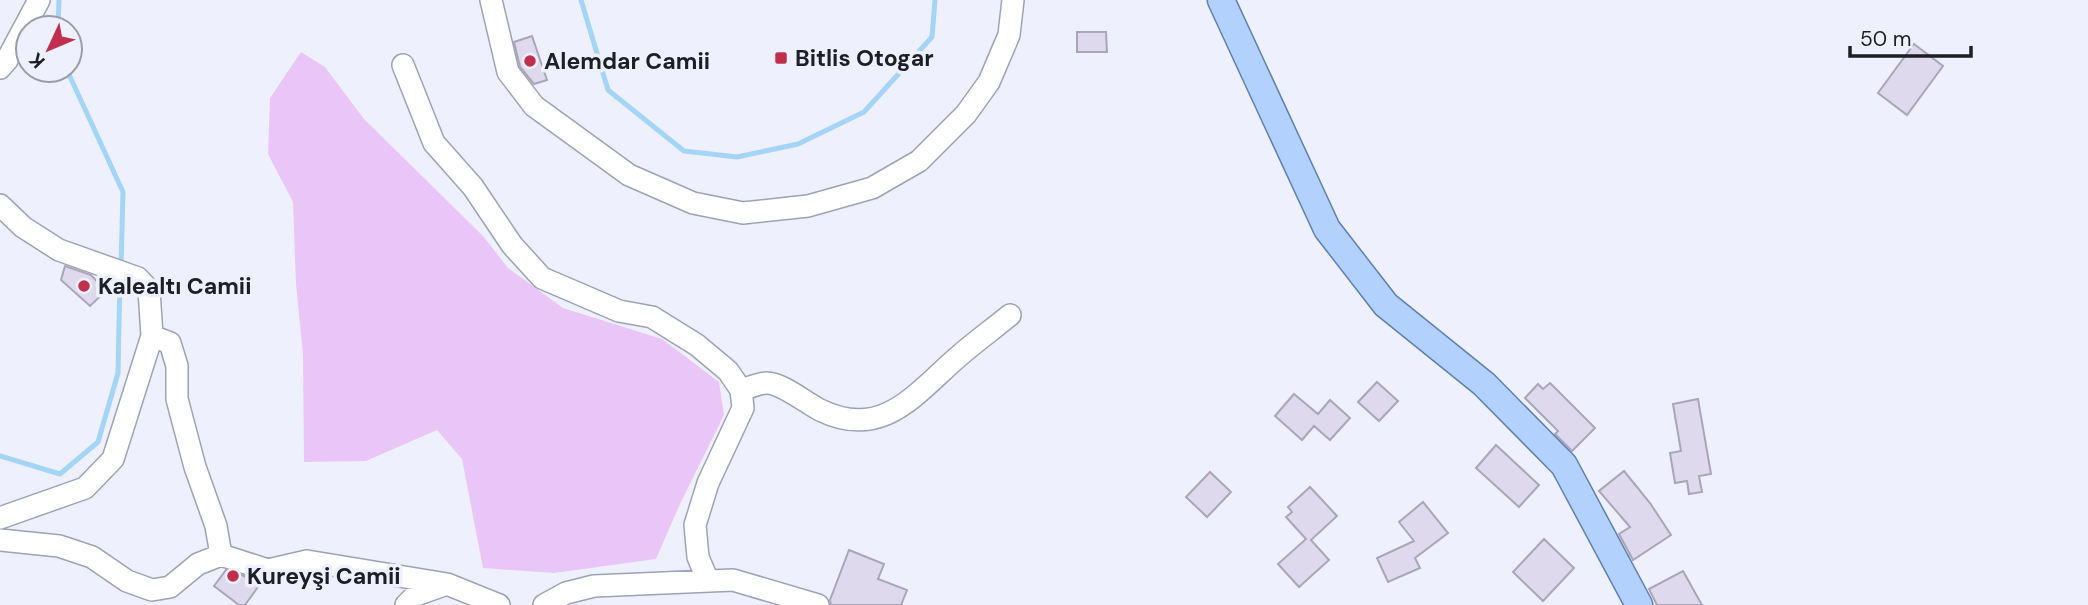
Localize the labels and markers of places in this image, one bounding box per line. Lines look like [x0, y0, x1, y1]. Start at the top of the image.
place label: Bitlis Otogar [795, 43, 934, 73]
place label: Alemdar Camii [544, 46, 710, 76]
marker: Bitlis Otogar [773, 50, 789, 66]
marker: Alemdar Camii [522, 53, 538, 69]
place label: Kalealtı Camii [98, 271, 251, 301]
marker: Kalealtı Camii [76, 278, 92, 294]
place label: Kureyşi Camii [247, 561, 401, 591]
marker: Kureyşi Camii [225, 568, 241, 584]

